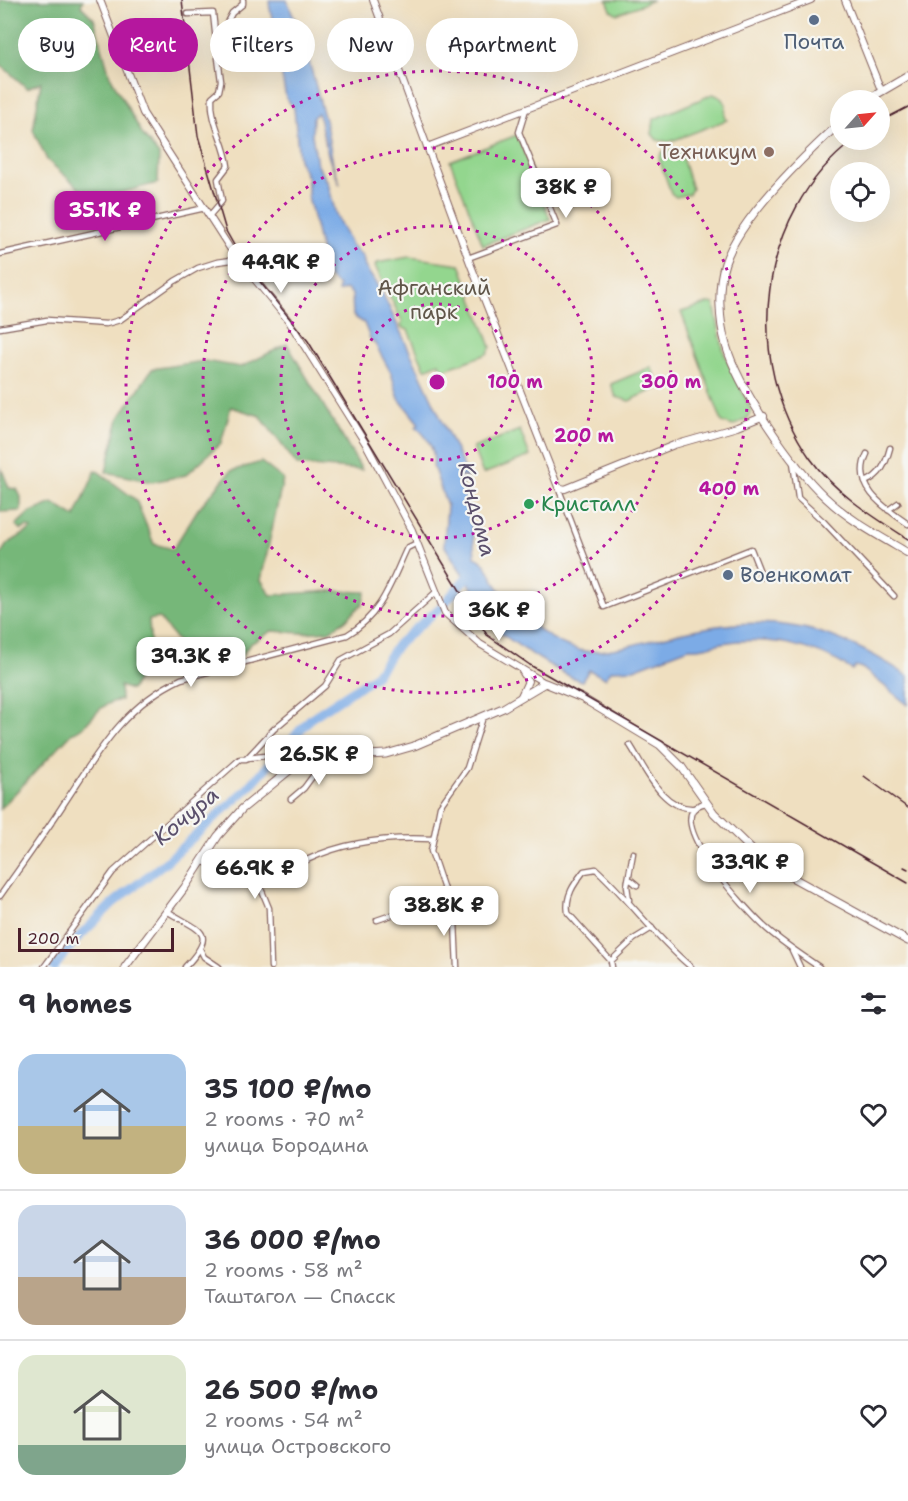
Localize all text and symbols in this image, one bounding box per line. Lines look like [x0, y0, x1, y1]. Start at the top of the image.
marker: Почта [807, 13, 821, 27]
chip: Buy [18, 18, 96, 72]
chip: Rent [108, 18, 198, 72]
chip: Filters [210, 18, 315, 72]
chip: New [327, 18, 414, 72]
chip: Apartment [426, 18, 578, 72]
place label: Почта [784, 28, 844, 56]
north arrow [830, 90, 890, 150]
map controls [830, 90, 890, 222]
place label: Техникум [658, 138, 757, 166]
marker: Техникум [762, 145, 776, 159]
button: locate [830, 162, 890, 222]
pin: 38K ₽ [524, 168, 608, 219]
text: 38K ₽ [535, 174, 597, 200]
pin: 35.1K ₽ [50, 191, 160, 242]
text: 35.1K ₽ [68, 197, 142, 223]
pin: 44.9K ₽ [226, 243, 336, 294]
text: 44.9K ₽ [242, 249, 320, 275]
park label: Афганский парк [377, 274, 491, 326]
text: 100 m [487, 370, 543, 394]
text: 300 m [641, 370, 702, 394]
centre of rings [427, 372, 447, 392]
text: 200 m [554, 424, 615, 448]
water label: Кондома [451, 458, 503, 560]
text: 400 m [699, 477, 760, 501]
place label: Кристалл [541, 490, 636, 518]
marker: Кристалл [522, 497, 536, 511]
place label: Военкомат [740, 561, 852, 589]
marker: Военкомат [721, 568, 735, 582]
pin: 36K ₽ [457, 591, 541, 642]
text: 36K ₽ [468, 597, 530, 623]
pin: 39.3K ₽ [136, 637, 246, 688]
text: 39.3K ₽ [150, 643, 232, 669]
pin: 26.5K ₽ [264, 735, 374, 786]
text: 26.5K ₽ [279, 741, 359, 767]
water label: Кочура [147, 780, 225, 852]
pin: 33.9K ₽ [695, 843, 805, 894]
pin: 66.9K ₽ [200, 849, 310, 900]
text: 33.9K ₽ [711, 849, 789, 875]
text: 66.9K ₽ [215, 855, 295, 881]
pin: 38.8K ₽ [389, 886, 499, 937]
text: 38.8K ₽ [403, 892, 485, 918]
scale bar [18, 925, 174, 952]
text: 200 m [27, 928, 79, 949]
text: 9 homes [18, 986, 132, 1021]
icon: filters [857, 987, 890, 1020]
text: 35 100 ₽/mo [204, 1071, 372, 1106]
icon: home [66, 1078, 138, 1150]
icon: heart [857, 1098, 890, 1131]
text: 2 rooms · 70 m² [204, 1106, 365, 1132]
text: улица Бородина [204, 1132, 369, 1158]
text: 36 000 ₽/mo [204, 1222, 381, 1257]
icon: home [66, 1229, 138, 1301]
icon: heart [857, 1249, 890, 1282]
text: 2 rooms · 58 m² [204, 1257, 363, 1283]
text: Таштагол — Спасск [204, 1283, 395, 1309]
text: 26 500 ₽/mo [204, 1372, 378, 1407]
icon: home [66, 1379, 138, 1451]
icon: heart [857, 1399, 890, 1432]
text: 2 rooms · 54 m² [204, 1407, 363, 1433]
text: улица Островского [204, 1433, 391, 1459]

